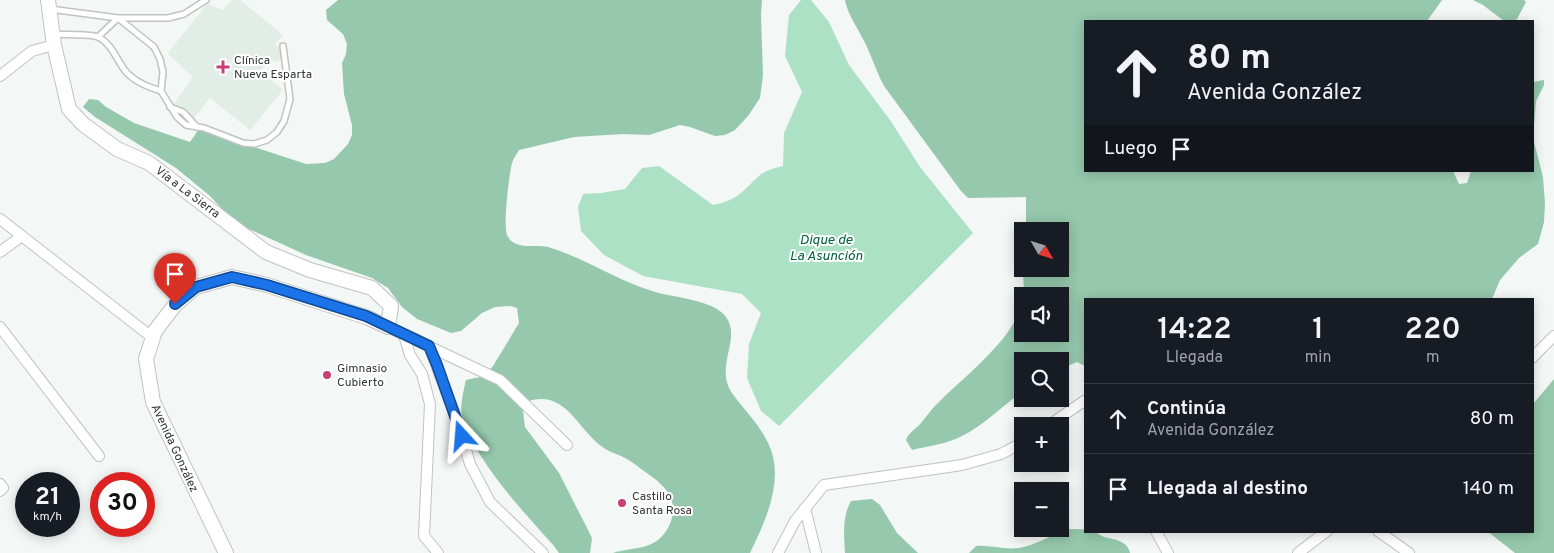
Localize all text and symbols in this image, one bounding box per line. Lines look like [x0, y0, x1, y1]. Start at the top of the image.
text: 80 m [1187, 37, 1271, 81]
icon: ahead [1104, 40, 1169, 105]
place label: Clínica Nueva Esparta [234, 53, 312, 83]
marker: Clínica Nueva Esparta [216, 60, 230, 74]
text: Avenida González [1187, 80, 1362, 107]
icon: arrive [1167, 135, 1195, 163]
text: Luego [1104, 137, 1157, 161]
street label: Vía a La Sierra [152, 163, 223, 222]
north arrow [1014, 222, 1069, 278]
map controls [1014, 222, 1069, 537]
water label: Dique de La Asunción [789, 232, 863, 265]
pin [154, 253, 196, 304]
icon: arrive [161, 260, 189, 288]
button: sound [1014, 287, 1069, 342]
text: 14:22 [1157, 312, 1232, 349]
text: 1 [1312, 312, 1324, 349]
text: 220 [1405, 312, 1461, 349]
text: Llegada [1166, 348, 1223, 368]
text: min [1305, 348, 1331, 368]
text: m [1426, 348, 1439, 368]
button: search [1014, 352, 1069, 407]
place label: Gimnasio Cubierto [337, 361, 387, 391]
marker: Gimnasio Cubierto [321, 369, 333, 381]
text: Continúa [1147, 397, 1226, 421]
street label: Avenida González [147, 402, 202, 495]
icon: ahead [1104, 405, 1132, 433]
text: 80 m [1470, 407, 1514, 431]
position arrow [435, 409, 487, 461]
button: + [1014, 417, 1069, 472]
text: Avenida González [1147, 421, 1274, 441]
speed limit sign: 30 [90, 472, 155, 537]
icon: arrive [1104, 475, 1132, 503]
text: Llegada al destino [1147, 477, 1308, 501]
text: 140 m [1463, 477, 1514, 501]
text: 21 [35, 482, 60, 514]
button: − [1014, 482, 1069, 537]
place label: Castillo Santa Rosa [632, 489, 692, 519]
marker: Castillo Santa Rosa [616, 497, 628, 509]
text: km/h [33, 509, 62, 525]

